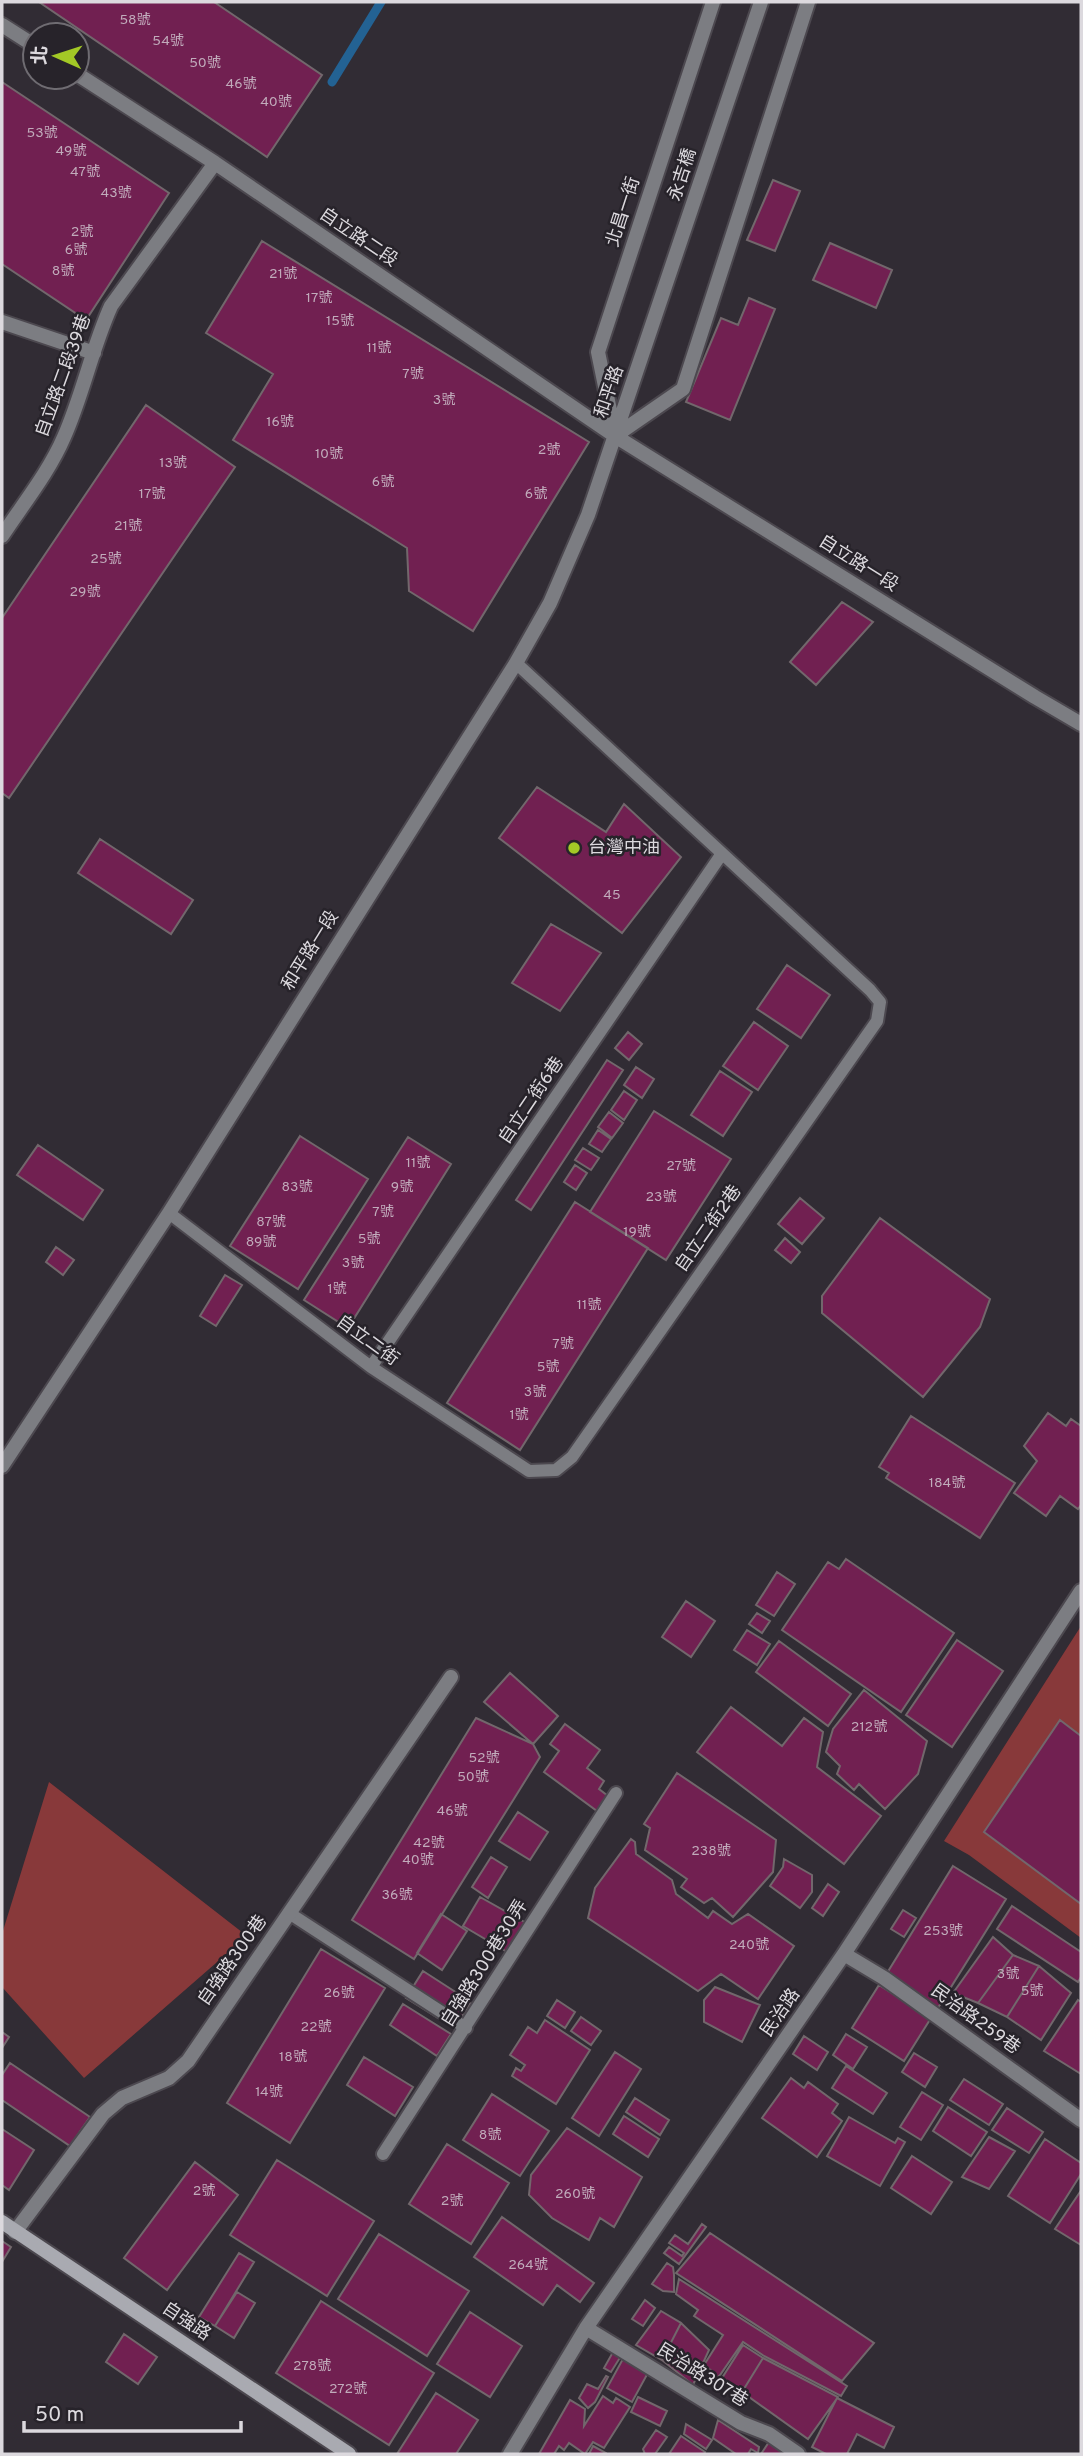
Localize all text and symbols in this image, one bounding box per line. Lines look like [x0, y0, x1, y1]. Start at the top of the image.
house number: 58號 [119, 12, 151, 29]
north arrow [21, 21, 91, 91]
house number: 54號 [152, 33, 184, 50]
text: 北 [29, 45, 54, 65]
house number: 50號 [189, 55, 221, 72]
house number: 46號 [225, 76, 257, 93]
house number: 40號 [260, 94, 292, 111]
house number: 53號 [26, 125, 58, 142]
house number: 49號 [56, 143, 86, 160]
street label: 永吉橋 [664, 146, 702, 204]
house number: 47號 [70, 164, 100, 181]
street label: 北昌一街 [602, 174, 646, 250]
house number: 43號 [100, 185, 132, 202]
street label: 自立路二段 [314, 203, 402, 273]
house number: 2號 [71, 224, 93, 241]
house number: 6號 [65, 242, 87, 259]
house number: 8號 [52, 263, 74, 280]
house number: 21號 [269, 266, 297, 283]
house number: 17號 [306, 290, 332, 307]
street label: 自立路二段39巷 [31, 311, 97, 441]
house number: 15號 [326, 313, 354, 330]
house number: 11號 [367, 340, 391, 357]
street label: 和平路 [590, 363, 630, 421]
house number: 7號 [402, 366, 424, 383]
house number: 3號 [433, 392, 455, 409]
house number: 16號 [266, 414, 294, 431]
house number: 2號 [538, 442, 560, 459]
house number: 10號 [315, 446, 343, 463]
house number: 13號 [159, 455, 187, 472]
house number: 6號 [372, 474, 394, 491]
house number: 17號 [139, 486, 165, 503]
house number: 6號 [525, 486, 547, 503]
house number: 21號 [114, 518, 142, 535]
street label: 自立路一段 [814, 530, 902, 598]
house number: 25號 [90, 551, 122, 568]
house number: 29號 [70, 584, 100, 601]
place label: 台灣中油 [588, 837, 660, 860]
marker: 台灣中油 [566, 840, 582, 856]
house number: 45 [603, 887, 621, 904]
street label: 和平路一段 [277, 907, 345, 995]
street label: 自立二街6巷 [494, 1053, 570, 1149]
house number: 11號 [406, 1155, 430, 1172]
house number: 27號 [666, 1158, 696, 1175]
house number: 83號 [282, 1179, 312, 1196]
house number: 9號 [391, 1179, 413, 1196]
street label: 自立二街2巷 [671, 1181, 747, 1277]
house number: 23號 [646, 1189, 677, 1206]
house number: 7號 [372, 1204, 394, 1221]
house number: 87號 [256, 1214, 286, 1231]
house number: 19號 [623, 1224, 651, 1241]
house number: 5號 [358, 1231, 380, 1248]
house number: 89號 [246, 1234, 276, 1251]
house number: 3號 [342, 1255, 364, 1272]
house number: 1號 [327, 1281, 347, 1298]
house number: 11號 [577, 1297, 601, 1314]
street label: 自立二街 [331, 1311, 403, 1371]
house number: 7號 [552, 1336, 574, 1353]
house number: 5號 [537, 1359, 559, 1376]
house number: 3號 [524, 1384, 546, 1401]
house number: 1號 [509, 1407, 529, 1424]
house number: 184號 [929, 1475, 965, 1492]
house number: 212號 [851, 1719, 887, 1736]
house number: 52號 [468, 1750, 500, 1767]
house number: 50號 [457, 1769, 489, 1786]
house number: 46號 [436, 1803, 468, 1820]
house number: 42號 [413, 1835, 445, 1852]
house number: 238號 [691, 1843, 731, 1860]
house number: 40號 [402, 1852, 434, 1869]
house number: 36號 [382, 1887, 412, 1904]
street label: 自強路300巷30弄 [437, 1896, 533, 2032]
street label: 自強路300巷 [193, 1911, 273, 2011]
house number: 253號 [923, 1923, 963, 1940]
house number: 240號 [729, 1937, 769, 1954]
house number: 3號 [997, 1966, 1019, 1983]
street label: 民治路259巷 [926, 1980, 1024, 2060]
house number: 5號 [1021, 1983, 1043, 2000]
street label: 民治路 [756, 1984, 806, 2042]
house number: 26號 [324, 1985, 354, 2002]
house number: 22號 [300, 2019, 332, 2036]
house number: 18號 [279, 2049, 307, 2066]
house number: 14號 [255, 2084, 283, 2101]
house number: 8號 [479, 2127, 501, 2144]
house number: 2號 [193, 2183, 215, 2200]
house number: 260號 [555, 2186, 595, 2203]
house number: 2號 [441, 2193, 463, 2210]
house number: 264號 [508, 2257, 548, 2274]
street label: 自強路 [157, 2297, 215, 2347]
street label: 民治路307巷 [652, 2339, 752, 2413]
house number: 278號 [293, 2358, 331, 2375]
house number: 272號 [329, 2381, 367, 2398]
scale bar [24, 2390, 242, 2434]
text: 50 m [35, 2402, 84, 2429]

